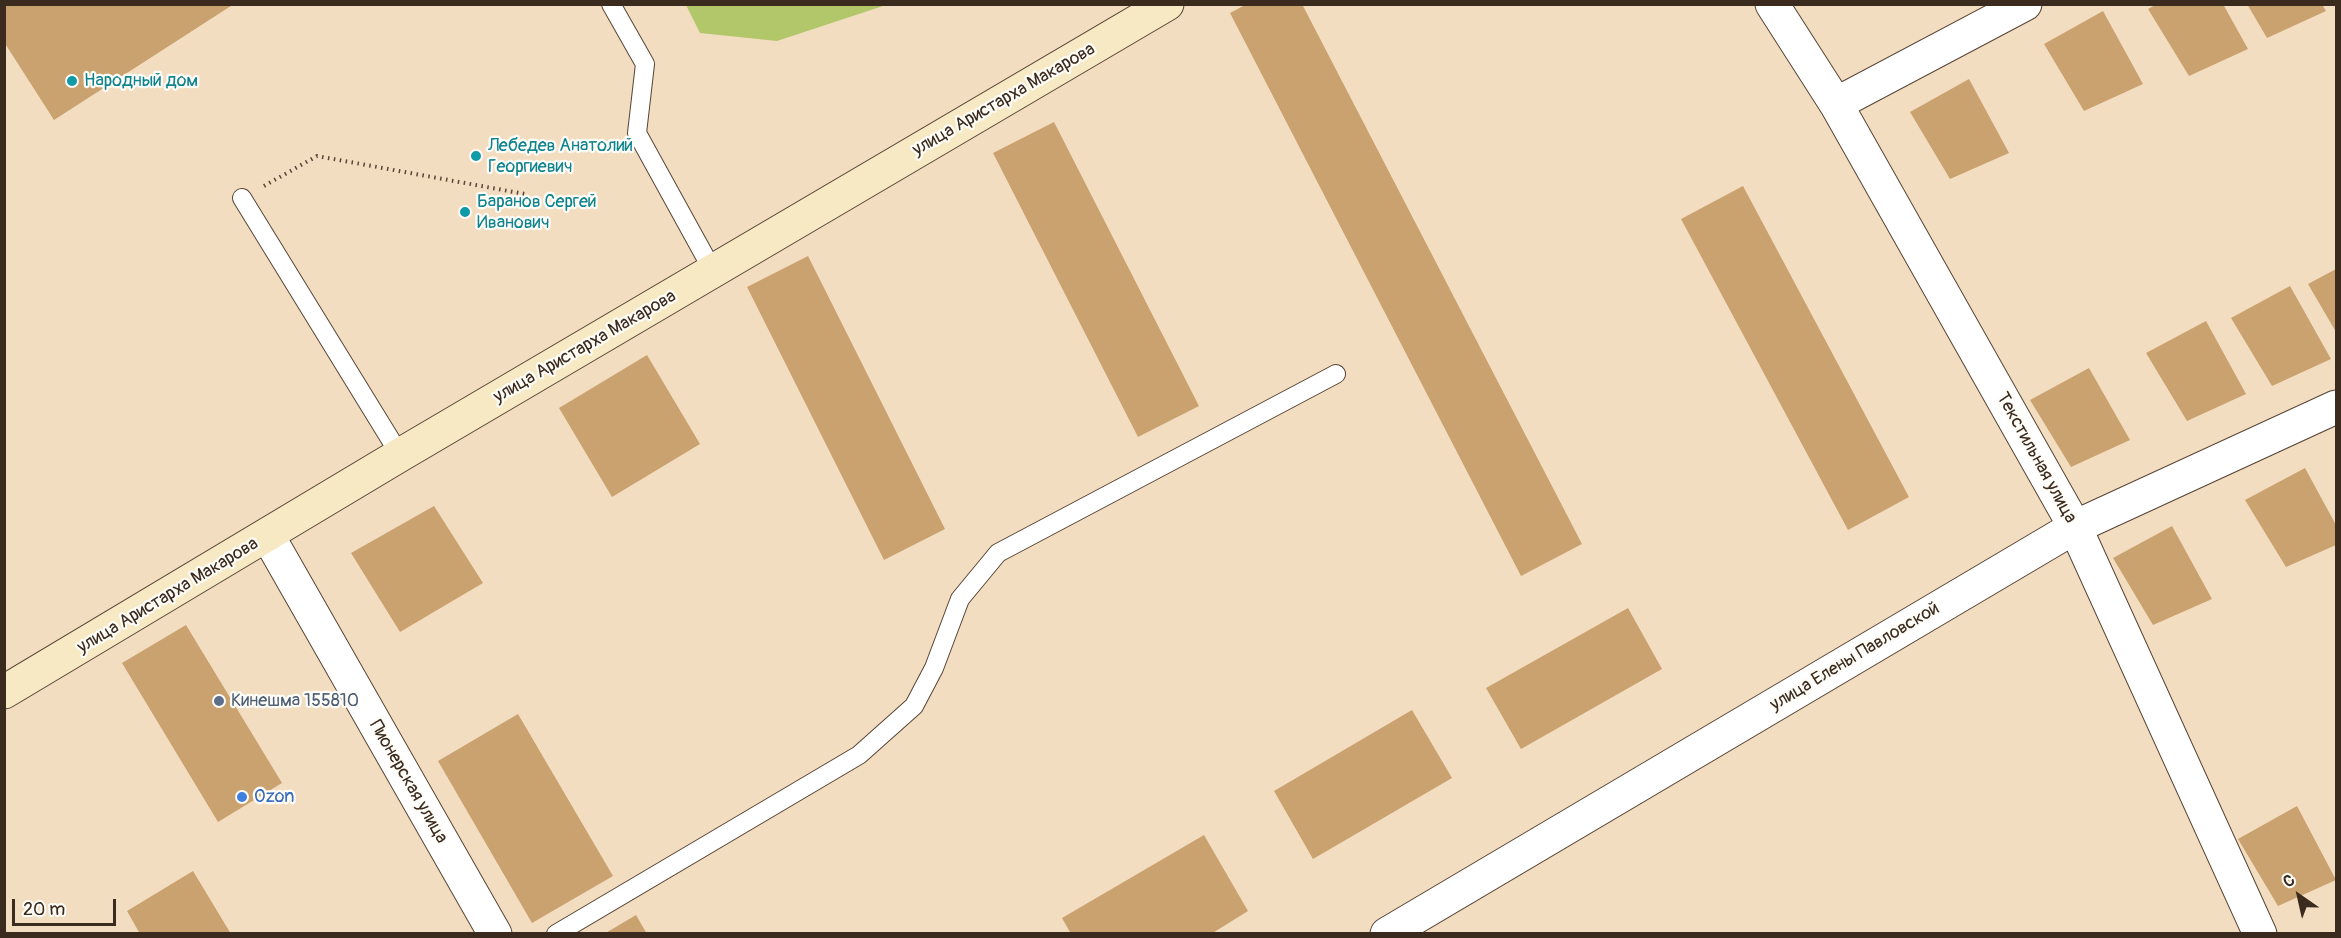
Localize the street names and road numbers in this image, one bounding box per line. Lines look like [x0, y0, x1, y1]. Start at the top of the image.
street label: улица Аристарха Макарова [909, 39, 1099, 161]
street label: улица Аристарха Макарова [490, 286, 680, 408]
street label: Текстильная улица [1991, 389, 2081, 527]
street label: улица Аристарха Макарова [74, 533, 262, 659]
street label: улица Елены Павловской [1766, 598, 1944, 716]
street label: Пионерская улица [364, 716, 452, 848]

